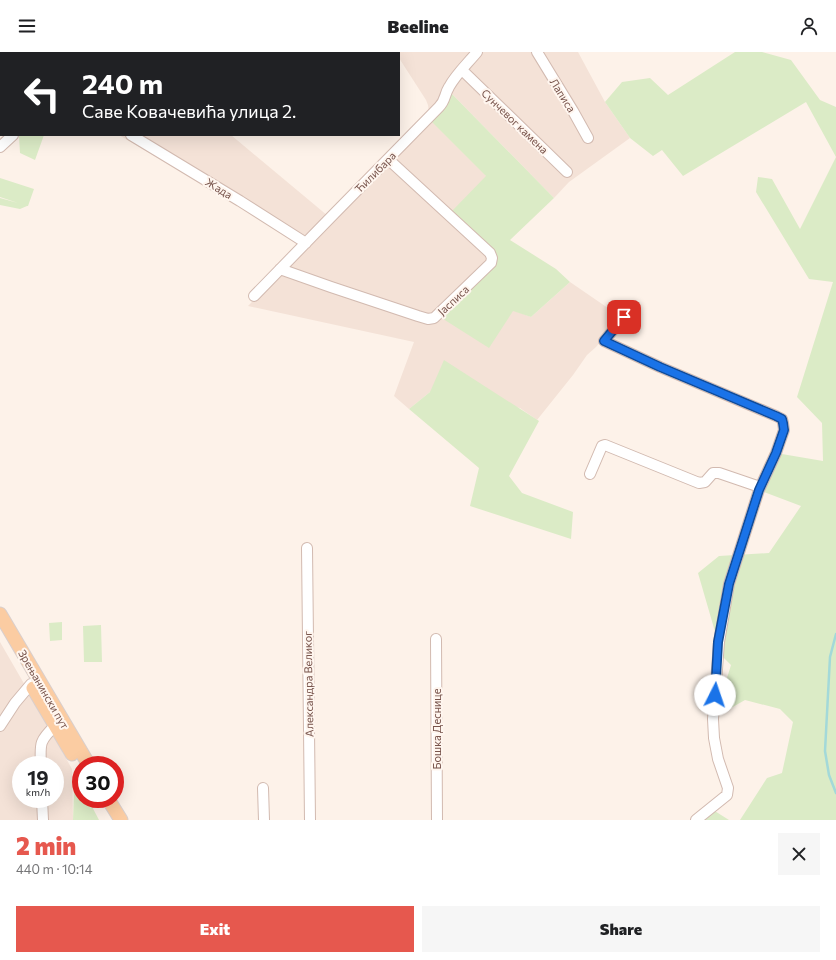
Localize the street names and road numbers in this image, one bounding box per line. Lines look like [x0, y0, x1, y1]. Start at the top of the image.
street label: Лаписа [548, 76, 578, 114]
street label: Сунчевог камена [479, 86, 551, 156]
street label: Ћилибара [352, 149, 398, 195]
street label: Жада [203, 175, 235, 201]
street label: Јасписа [435, 282, 472, 318]
street label: Александра Великог [301, 631, 315, 737]
street label: Зрењанински пут [16, 647, 72, 731]
street label: Бошка Деснице [430, 688, 443, 769]

